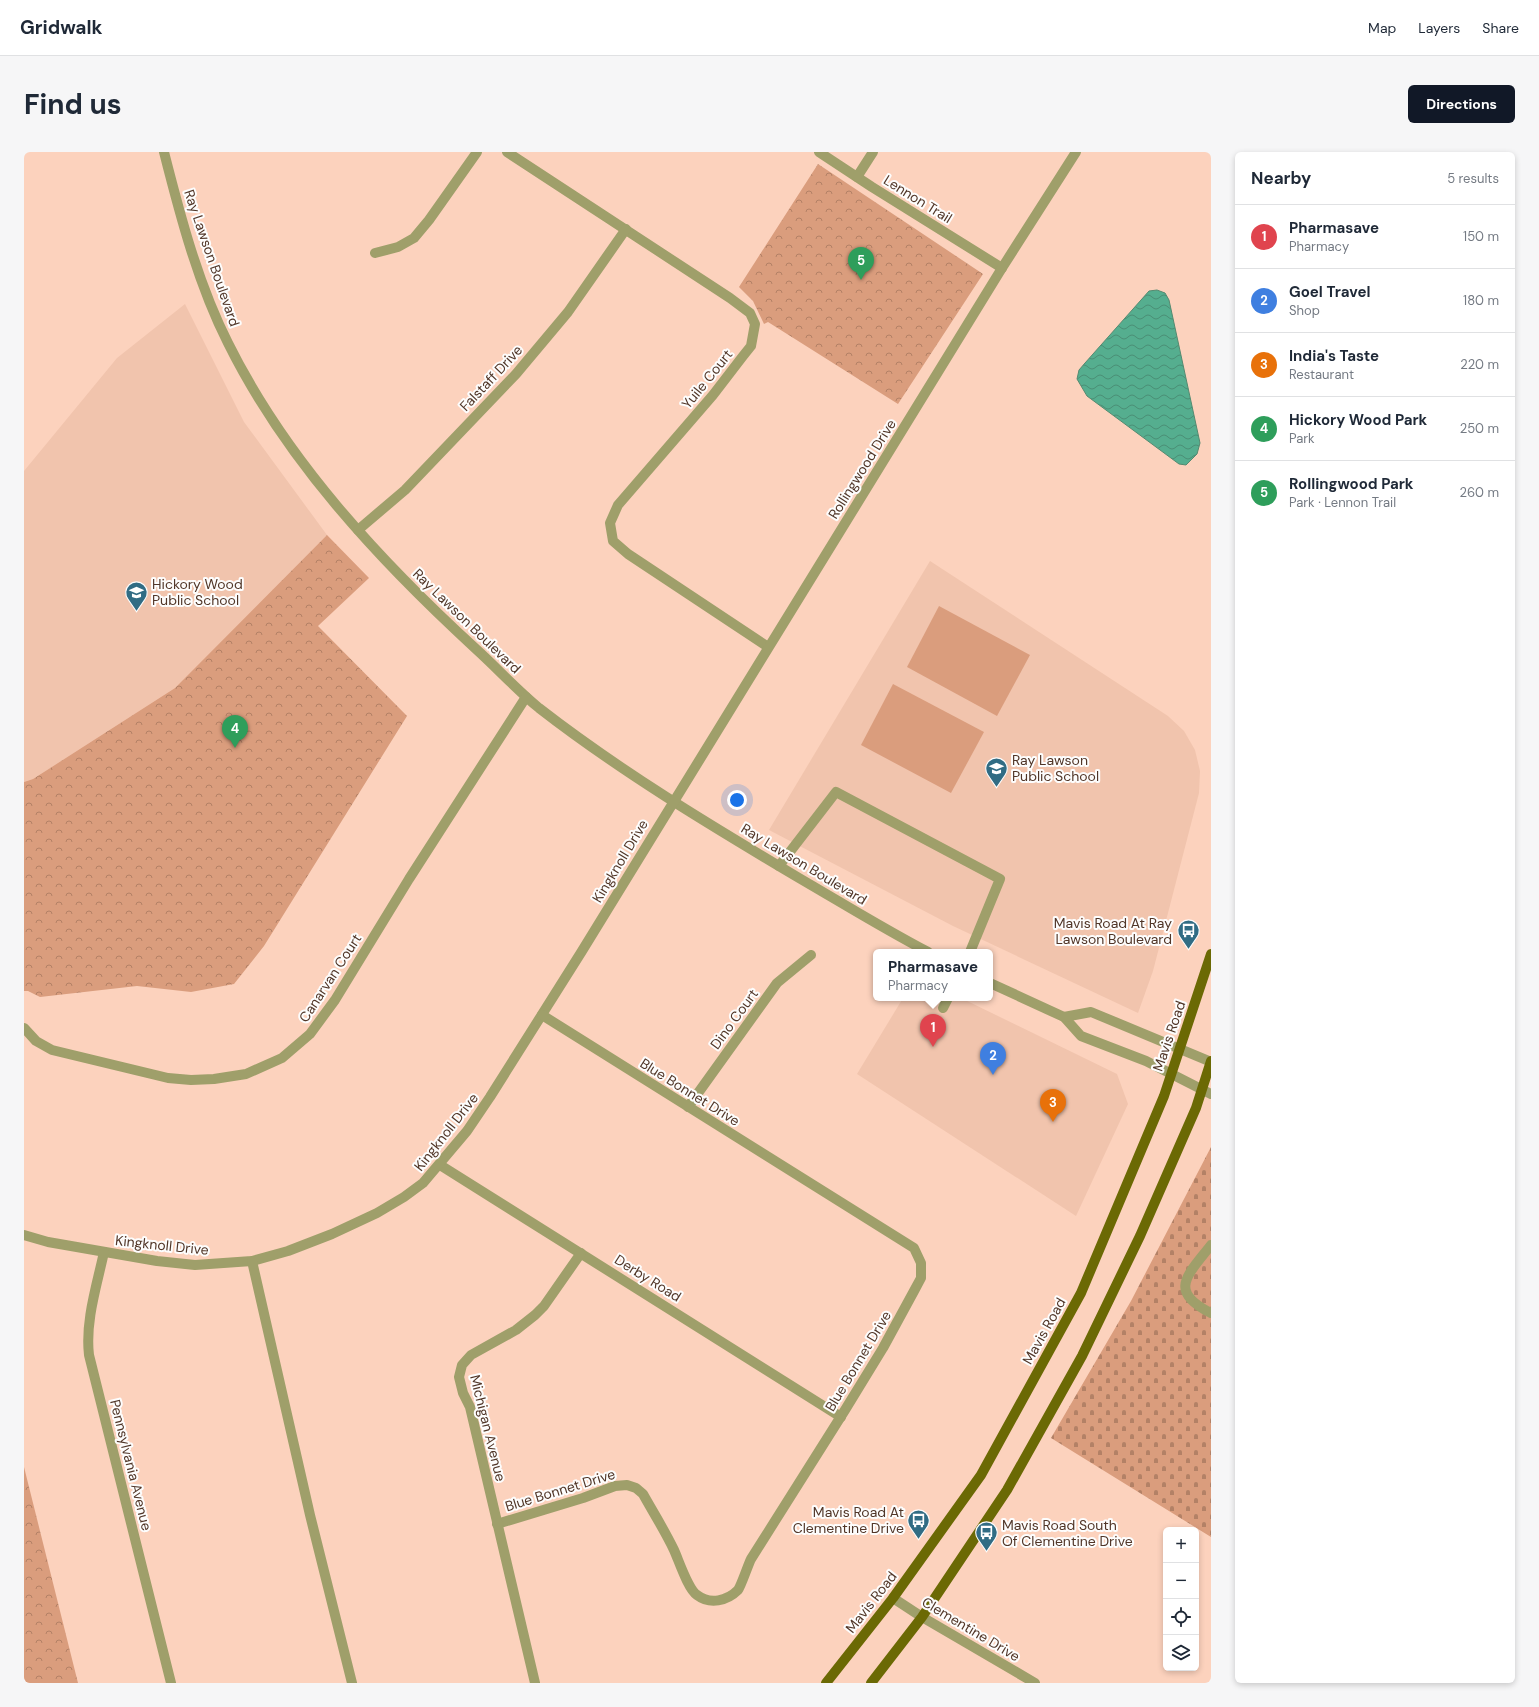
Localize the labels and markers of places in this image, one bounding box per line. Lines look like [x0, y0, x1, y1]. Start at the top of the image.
pin: 5 [848, 247, 874, 280]
place label: Hickory Wood Public School [152, 575, 243, 609]
school or university icon: Hickory Wood Public School [124, 579, 150, 612]
pin: 4 [222, 715, 248, 748]
place label: Ray Lawson Public School [1012, 751, 1099, 785]
school or university icon: Ray Lawson Public School [984, 755, 1010, 788]
place label: Mavis Road At Ray Lawson Boulevard [1054, 914, 1172, 948]
bus stop icon: Mavis Road At Ray Lawson Boulevard [1175, 918, 1201, 951]
pin: 1 [920, 1014, 946, 1047]
pin: 2 [980, 1042, 1006, 1075]
pin: 3 [1040, 1089, 1066, 1122]
place label: Mavis Road At Clementine Drive [793, 1503, 904, 1537]
bus stop icon: Mavis Road At Clementine Drive [906, 1507, 932, 1540]
place label: Mavis Road South Of Clementine Drive [1002, 1516, 1133, 1550]
bus stop icon: Mavis Road South Of Clementine Drive [973, 1520, 999, 1553]

